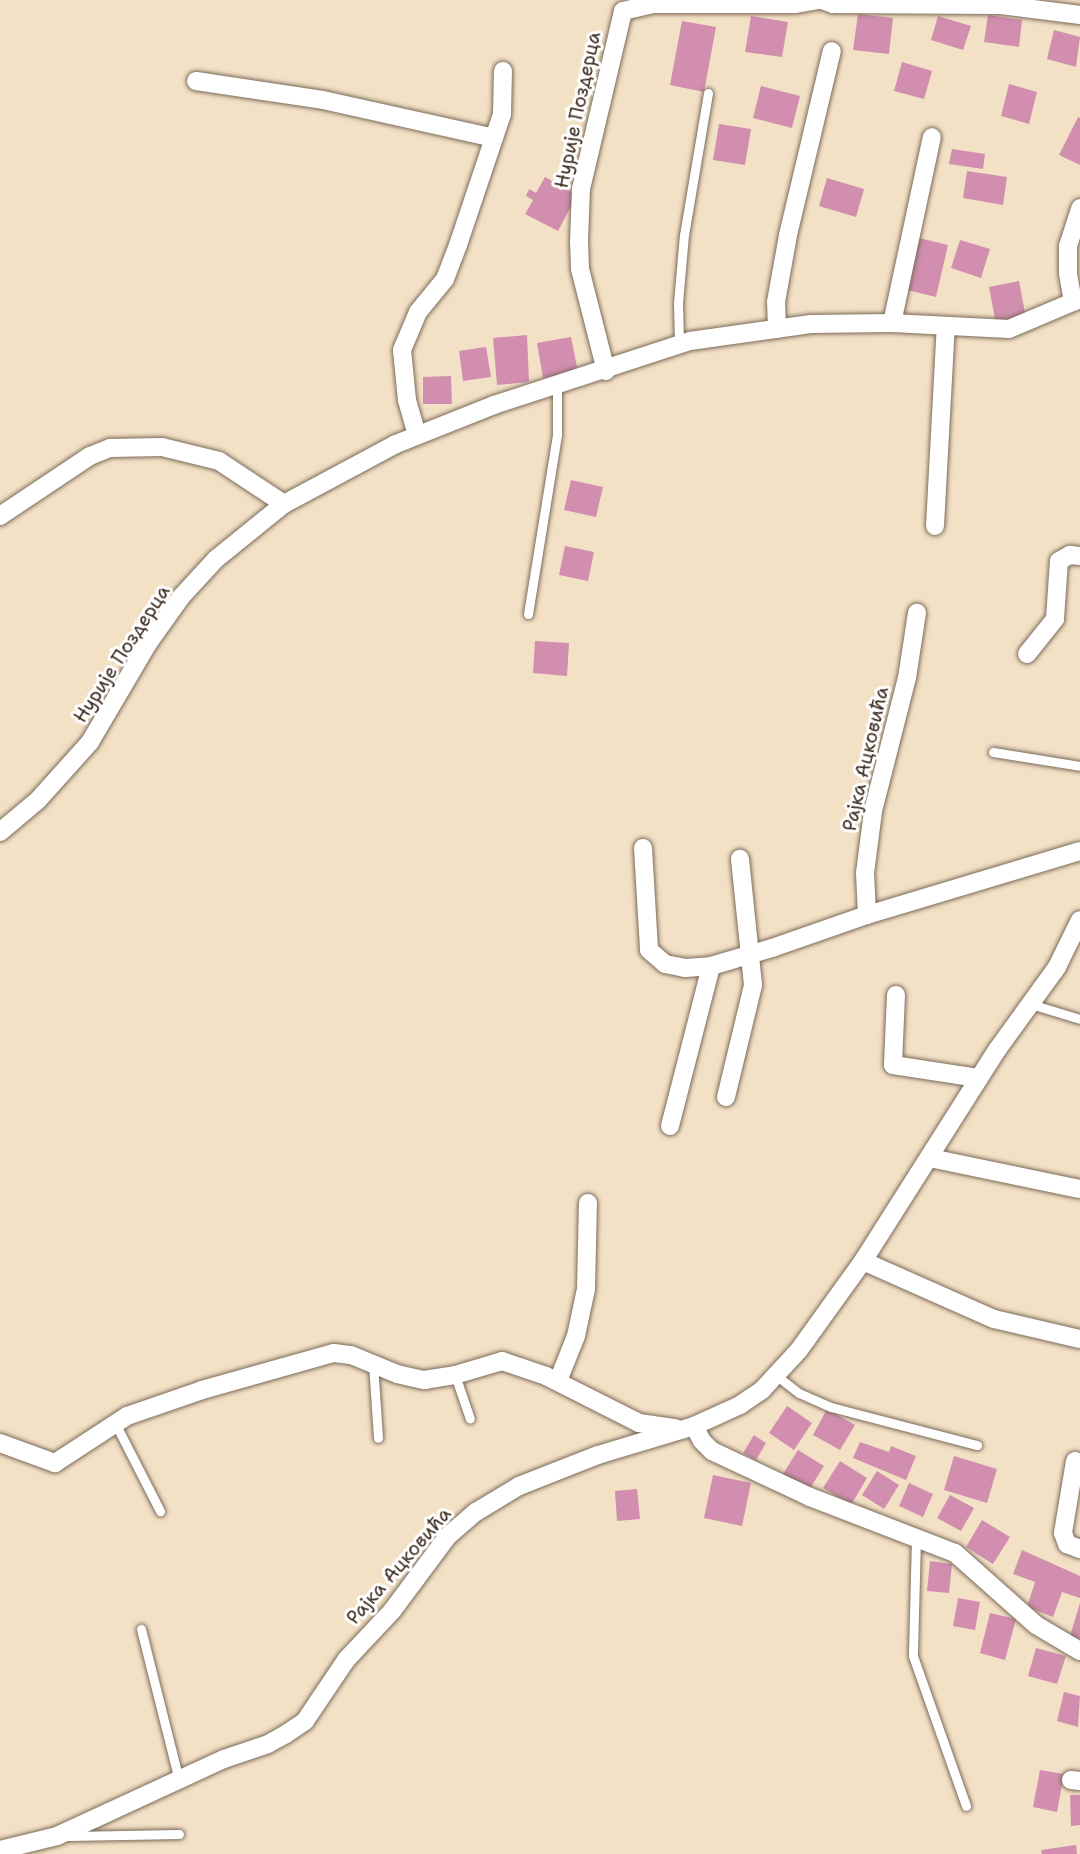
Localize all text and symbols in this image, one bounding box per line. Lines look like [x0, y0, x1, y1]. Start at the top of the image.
street label: Нурије Поздерца [550, 30, 606, 190]
street label: Нурије Поздерца [69, 581, 175, 727]
street label: Рајка Ацковића [838, 685, 894, 833]
street label: Рајка Ацковића [342, 1503, 456, 1629]

